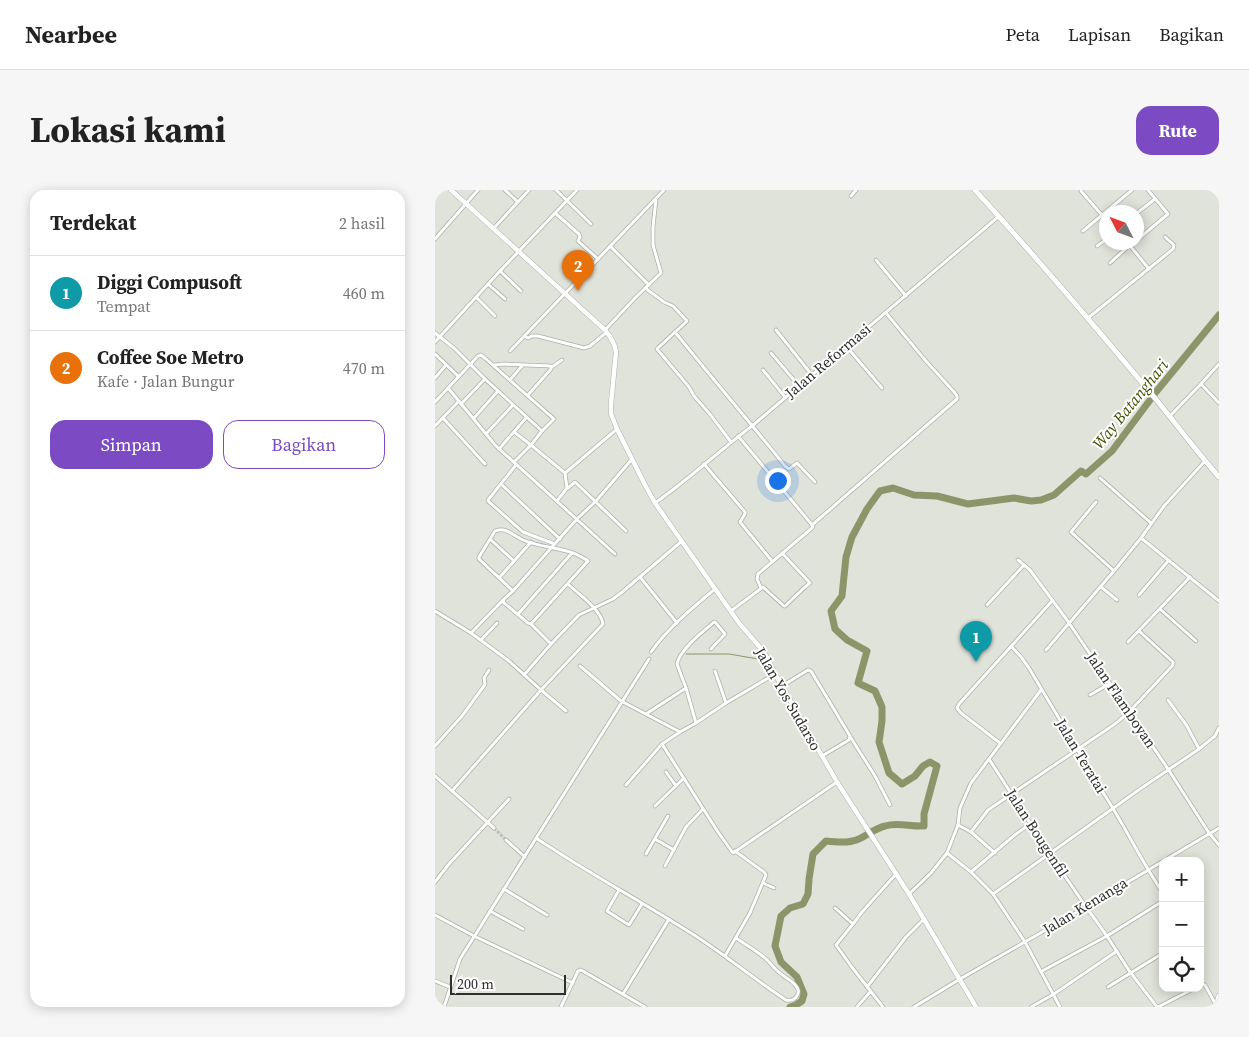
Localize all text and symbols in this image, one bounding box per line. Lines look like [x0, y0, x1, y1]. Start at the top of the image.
text: Nearbee [25, 18, 117, 51]
text: Peta [1006, 22, 1040, 47]
text: Lapisan [1068, 22, 1131, 47]
text: Bagikan [1159, 22, 1224, 47]
text: Lokasi kami [30, 106, 226, 154]
button: Rute [1136, 106, 1219, 155]
north arrow [1099, 205, 1144, 250]
text: Terdekat [50, 208, 136, 237]
text: 2 hasil [339, 212, 385, 234]
pin: 2 [562, 250, 594, 291]
text: Diggi Compusoft [97, 269, 242, 295]
text: 1 [62, 282, 70, 304]
text: 460 m [343, 282, 385, 304]
text: Tempat [97, 295, 151, 317]
street label: Jalan Reformasi [779, 318, 875, 403]
text: Coffee Soe Metro [97, 344, 244, 370]
water label: Way Batanghari [1087, 354, 1173, 453]
text: 2 [62, 357, 70, 379]
text: 470 m [343, 357, 385, 379]
text: Kafe · Jalan Bungur [97, 370, 234, 392]
button: Simpan [50, 420, 213, 469]
button: Bagikan [223, 420, 385, 469]
your location [765, 468, 791, 494]
pin: 1 [960, 621, 992, 662]
street label: Jalan Yos Sudarso [750, 642, 827, 754]
street label: Jalan Flamboyan [1081, 646, 1161, 752]
street label: Jalan Teratai [1050, 714, 1112, 797]
street label: Jalan Bougenfil [1000, 784, 1074, 881]
map controls [1159, 857, 1204, 992]
button: + [1159, 857, 1204, 902]
street label: Jalan Kenanga [1038, 872, 1131, 940]
button: − [1159, 902, 1204, 947]
button: locate [1159, 947, 1204, 992]
scale bar [450, 972, 566, 995]
text: 200 m [457, 974, 494, 994]

